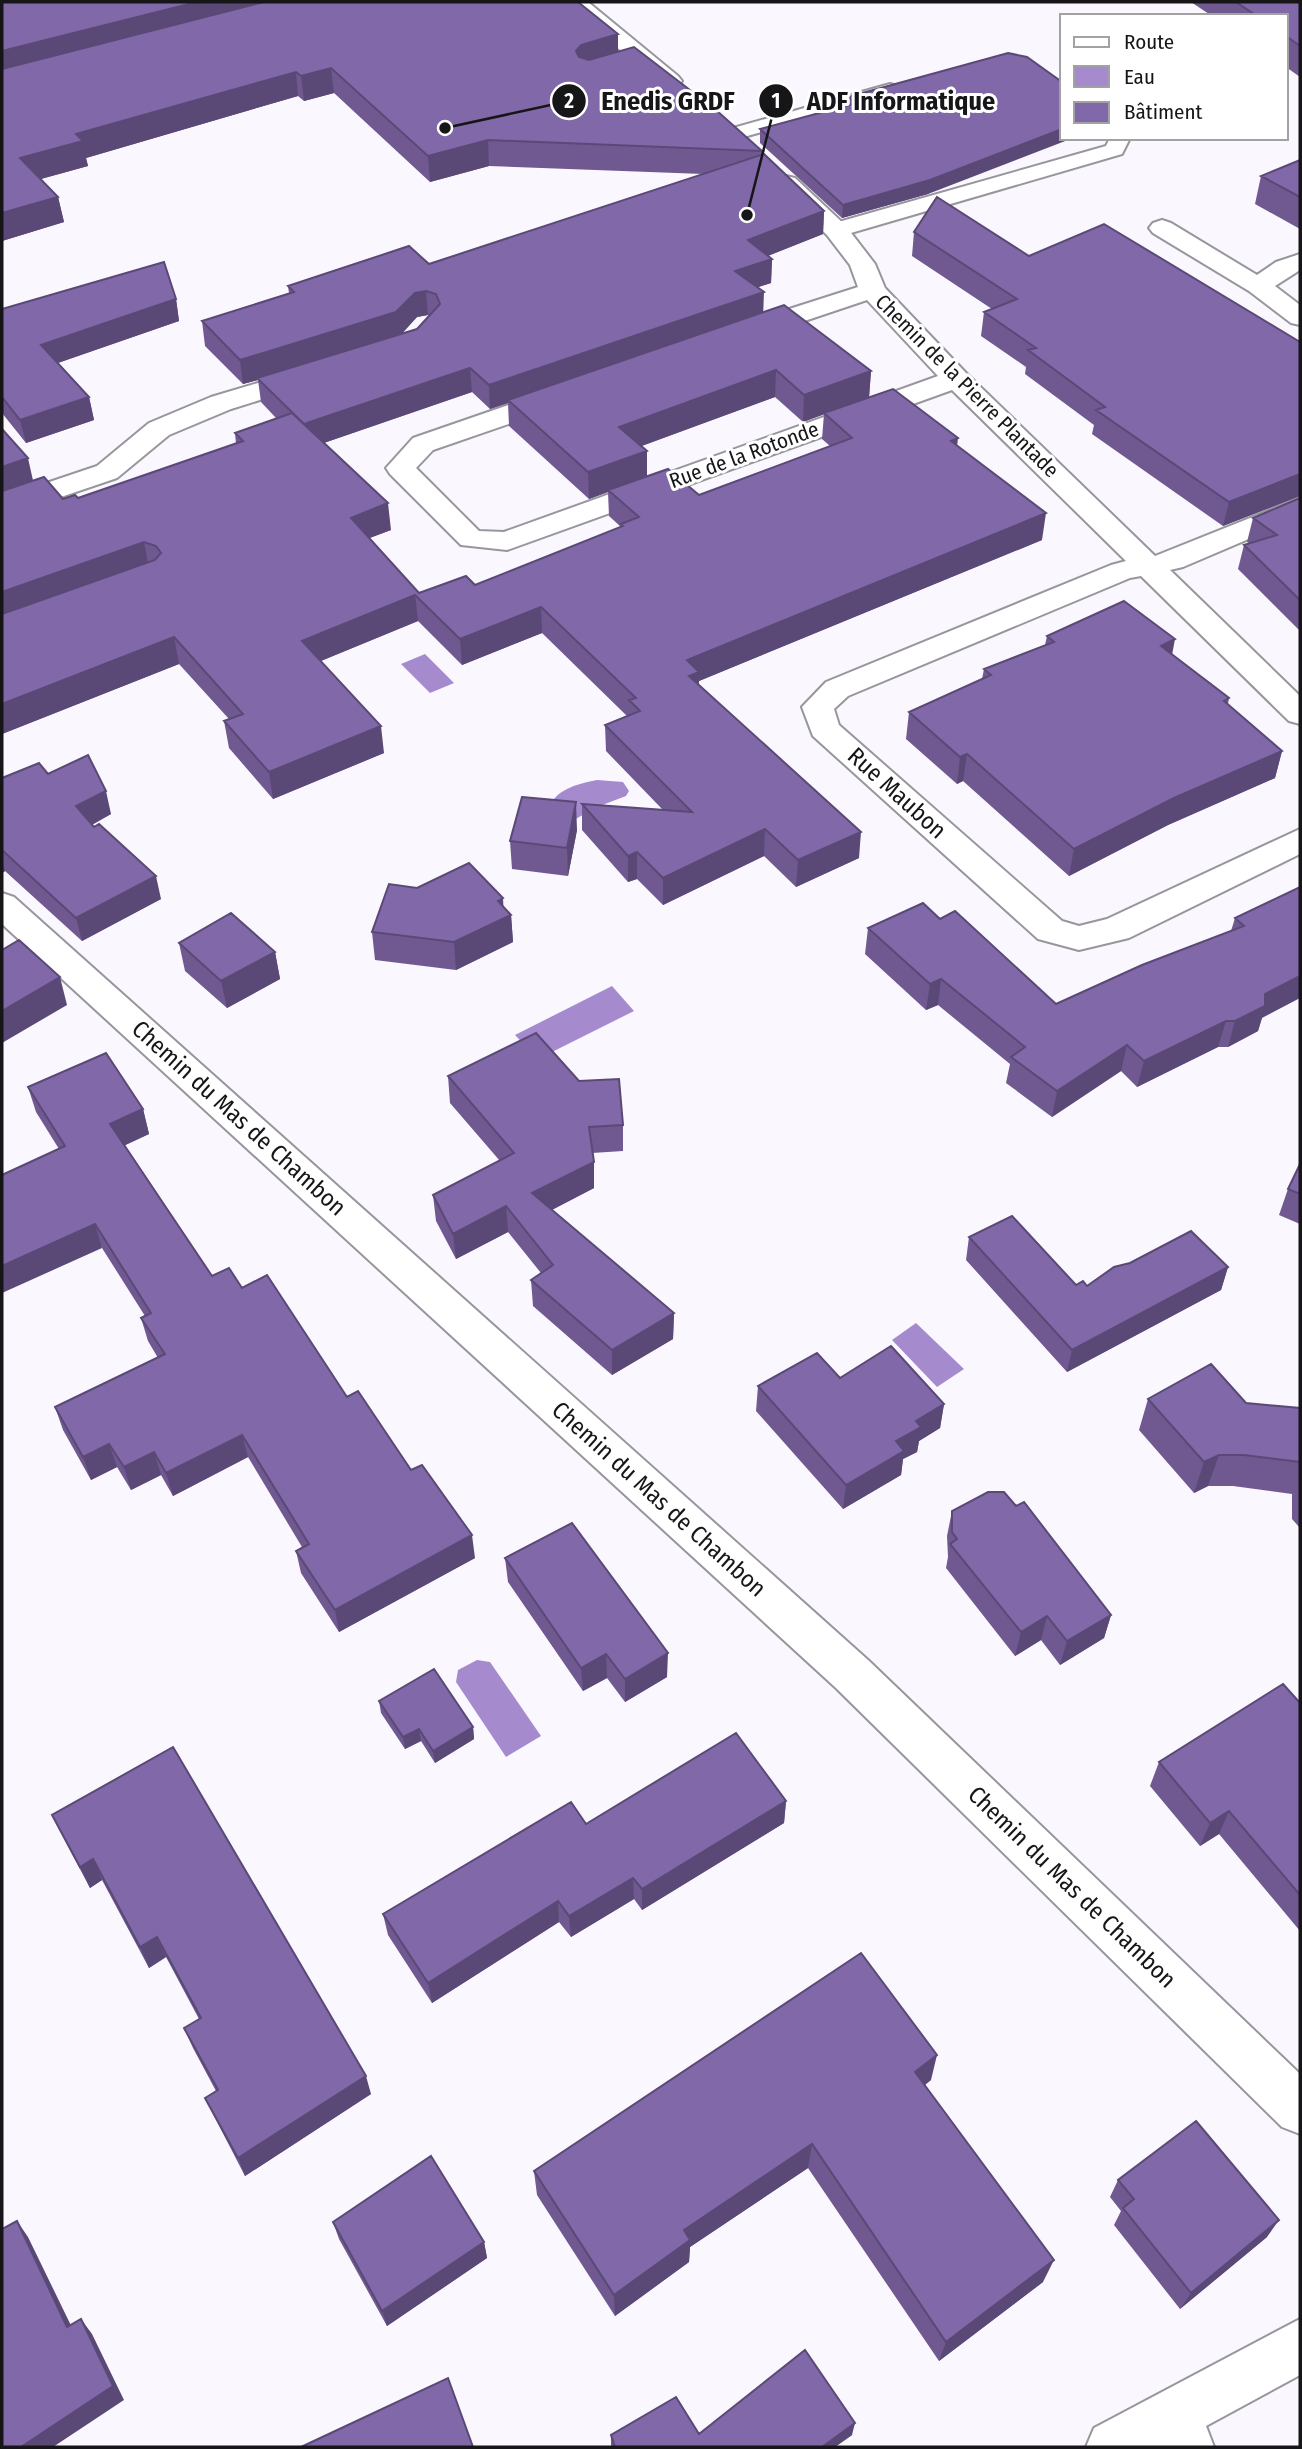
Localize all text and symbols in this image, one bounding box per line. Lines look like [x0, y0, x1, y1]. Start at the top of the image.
legend [1060, 14, 1288, 140]
text: Route [1124, 29, 1174, 55]
text: Eau [1124, 64, 1155, 90]
callout: Enedis GRDF [552, 77, 748, 124]
callout: ADF Informatique [758, 77, 1010, 124]
text: Enedis GRDF [601, 86, 735, 117]
text: ADF Informatique [806, 86, 995, 117]
text: 2 [563, 88, 574, 114]
text: 1 [772, 88, 780, 114]
text: Bâtiment [1124, 99, 1203, 125]
street label: Chemin de la Pierre Plantade [870, 289, 1064, 483]
street label: Rue de la Rotonde [666, 416, 822, 494]
street label: Rue Maubon [842, 742, 952, 844]
street label: Chemin du Mas de Chambon [126, 1015, 352, 1221]
street label: Chemin du Mas de Chambon [546, 1396, 772, 1602]
street label: Chemin du Mas de Chambon [962, 1780, 1182, 1994]

